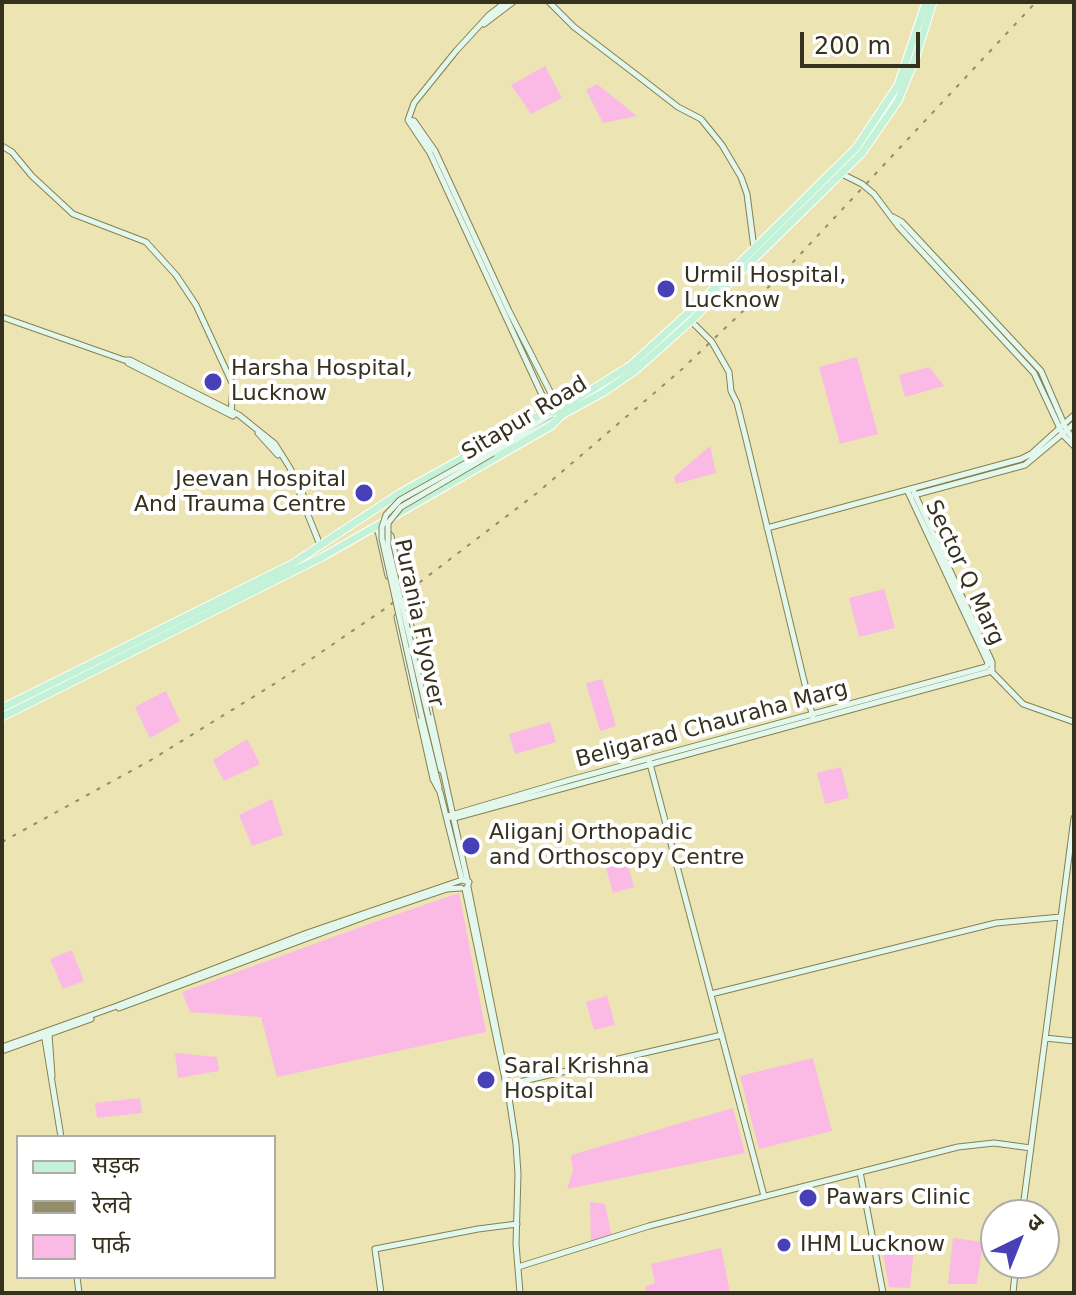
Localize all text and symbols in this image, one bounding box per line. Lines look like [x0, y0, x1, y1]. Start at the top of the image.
scale bar [804, 16, 924, 66]
text: 200 m [814, 32, 891, 60]
place label: Urmil Hospital, Lucknow [684, 263, 846, 314]
marker: Urmil Hospital, Lucknow [655, 278, 677, 300]
place label: Harsha Hospital, Lucknow [231, 356, 413, 408]
marker: Harsha Hospital, Lucknow [202, 371, 224, 393]
street label: Sitapur Road [458, 371, 592, 467]
place label: Jeevan Hospital And Trauma Centre [134, 467, 346, 518]
marker: Jeevan Hospital And Trauma Centre [353, 482, 375, 504]
street label: Sector Q Marg [919, 496, 1009, 650]
street label: Purania Flyover [387, 537, 449, 709]
street label: Beligarad Chauraha Marg [573, 676, 851, 774]
place label: Aliganj Orthopadic and Orthoscopy Centre [489, 820, 744, 872]
marker: Aliganj Orthopadic and Orthoscopy Centre [460, 835, 482, 857]
place label: Saral Krishna Hospital [504, 1054, 649, 1106]
marker: Saral Krishna Hospital [475, 1069, 497, 1091]
legend [16, 1135, 276, 1279]
text: सड़क [92, 1151, 140, 1179]
place label: Pawars Clinic [826, 1185, 970, 1211]
marker: Pawars Clinic [797, 1187, 819, 1209]
text: रेलवे [92, 1191, 131, 1219]
north arrow [980, 1199, 1060, 1279]
text: उ [1022, 1209, 1049, 1236]
text: पार्क [92, 1231, 130, 1259]
place label: IHM Lucknow [800, 1232, 945, 1258]
marker: IHM Lucknow [775, 1236, 793, 1254]

